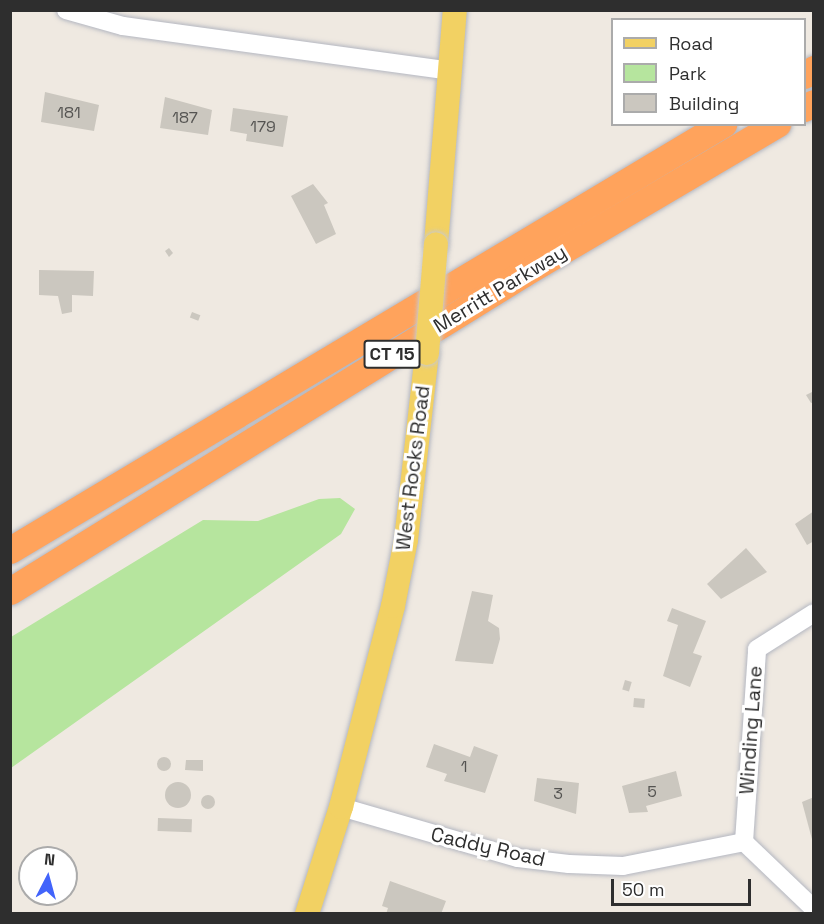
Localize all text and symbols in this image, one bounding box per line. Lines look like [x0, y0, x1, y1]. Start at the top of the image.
legend [611, 18, 806, 126]
text: Road [669, 32, 713, 55]
text: Park [669, 62, 706, 85]
text: Building [669, 92, 739, 115]
house number: 181 [57, 103, 81, 123]
house number: 187 [172, 108, 198, 128]
house number: 179 [250, 117, 276, 137]
street label: Merritt Parkway [429, 240, 571, 338]
road number: CT 15 [362, 339, 422, 369]
street label: West Rocks Road [391, 384, 435, 552]
street label: Winding Lane [735, 665, 767, 795]
house number: 1 [461, 757, 467, 777]
house number: 5 [647, 782, 657, 802]
house number: 3 [553, 784, 563, 804]
street label: Caddy Road [429, 822, 547, 872]
north arrow [18, 846, 78, 906]
text: N [43, 849, 56, 871]
scale bar [614, 867, 754, 905]
text: 50 m [622, 878, 664, 901]

